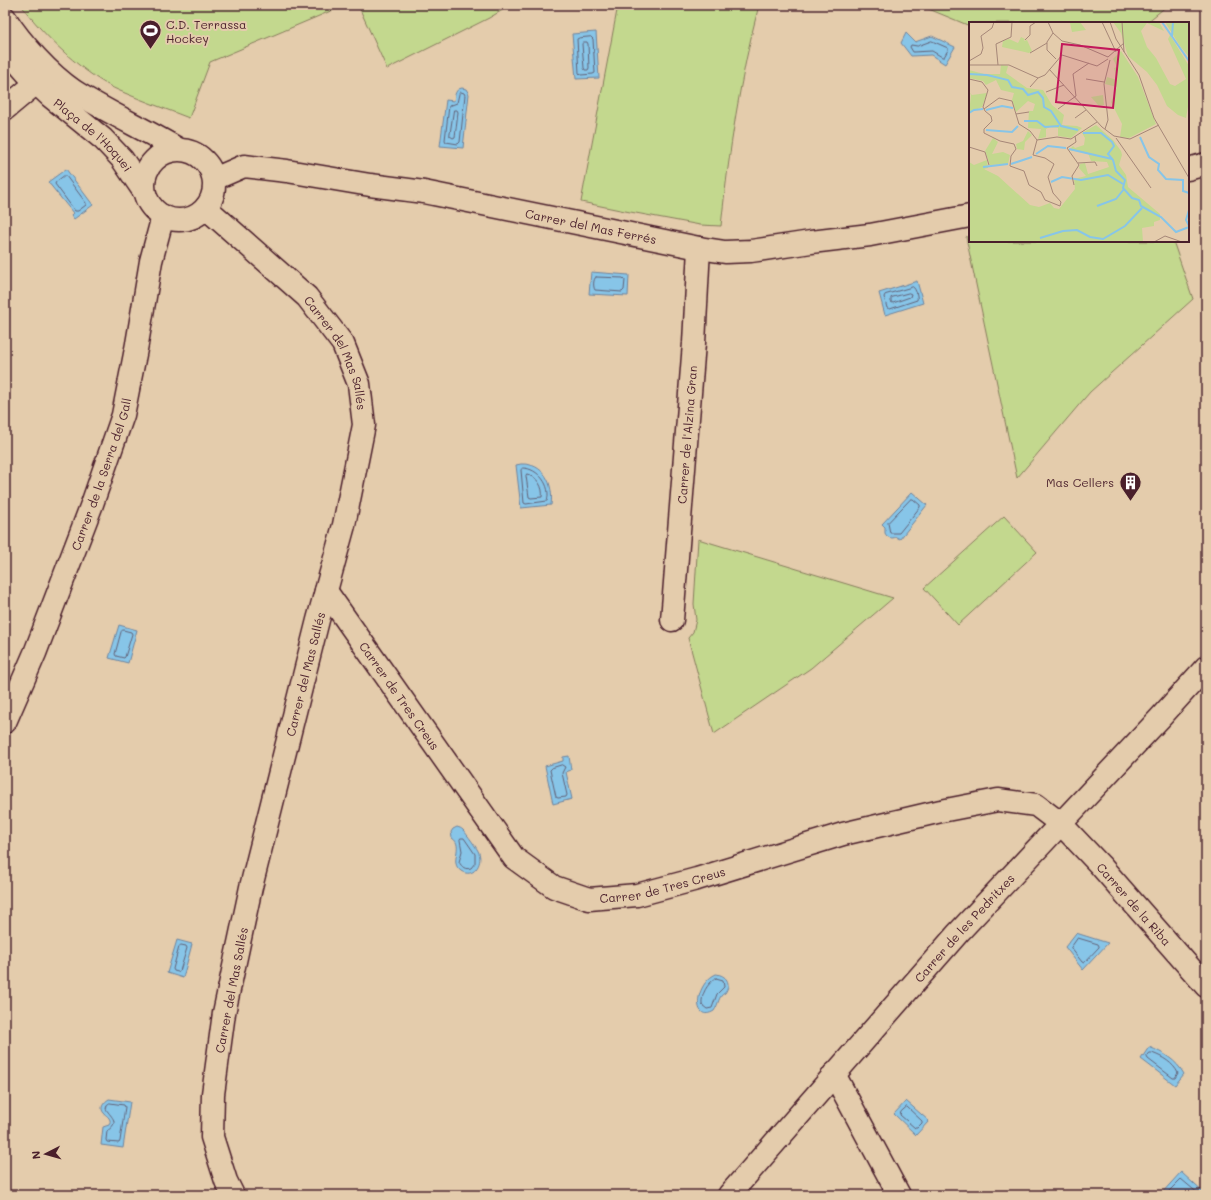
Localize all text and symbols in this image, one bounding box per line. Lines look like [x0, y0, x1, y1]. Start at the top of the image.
place label: C.D. Terrassa Hockey [166, 16, 247, 46]
sports icon: C.D. Terrassa Hockey [137, 18, 163, 51]
inset map [969, 22, 1189, 242]
street label: Plaça de l'Hoquei [51, 94, 136, 174]
street label: Carrer del Mas Ferrés [524, 205, 658, 247]
street label: Carrer del Mas Sallés [301, 292, 370, 411]
street label: Carrer de l'Alzina Gran [673, 365, 700, 504]
street label: Carrer de la Serra del Gall [67, 396, 134, 553]
building icon: Mas Cellers [1117, 469, 1143, 502]
place label: Mas Cellers [1046, 474, 1114, 490]
street label: Carrer del Mas Sallés [282, 610, 328, 738]
street label: Carrer de Tres Creus [356, 638, 443, 753]
street label: Carrer de la Riba [1094, 859, 1175, 949]
street label: Carrer de Tres Creus [599, 863, 727, 906]
street label: Carrer de les Pedritxes [911, 870, 1018, 985]
street label: Carrer del Mas Sallés [211, 926, 251, 1054]
north arrow [26, 1134, 66, 1174]
text: N [28, 1150, 43, 1160]

